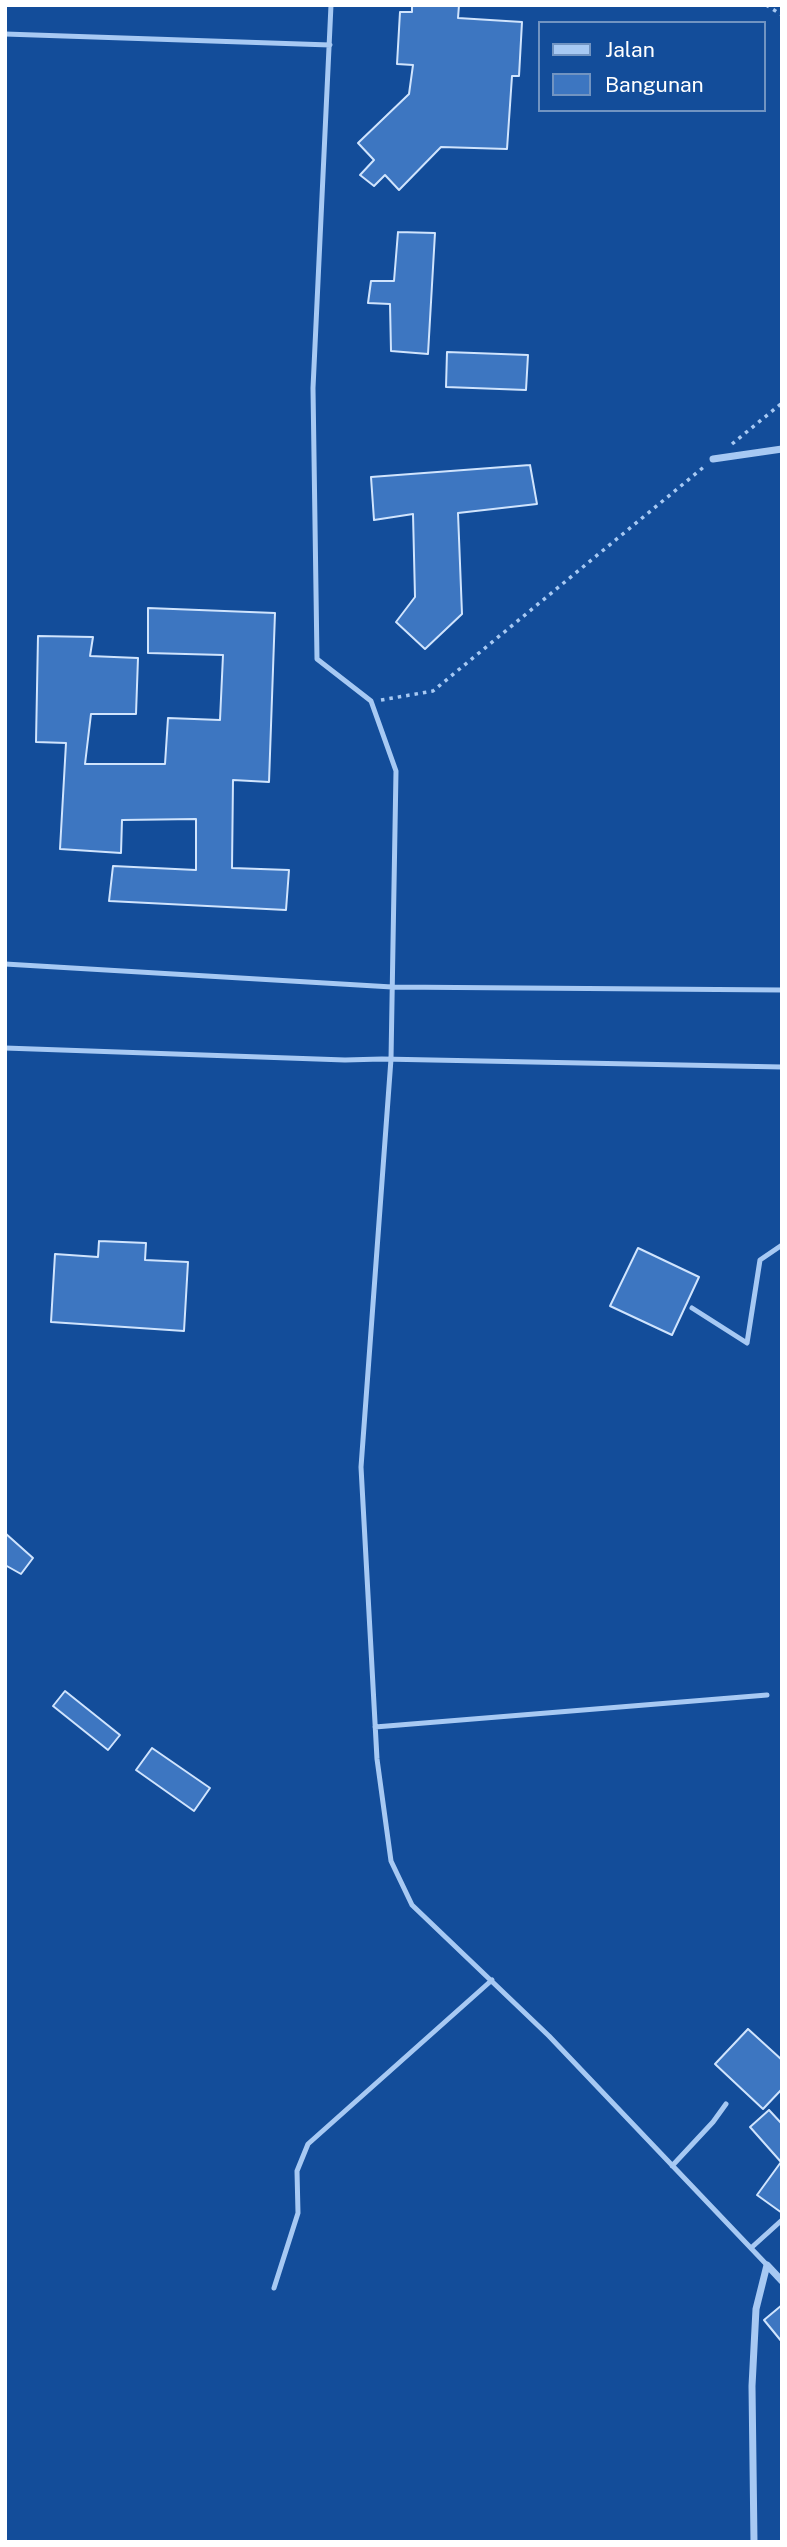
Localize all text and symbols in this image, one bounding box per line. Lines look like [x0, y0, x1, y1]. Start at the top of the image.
legend [538, 21, 766, 112]
text: Jalan [605, 37, 655, 62]
text: Bangunan [605, 72, 704, 97]

